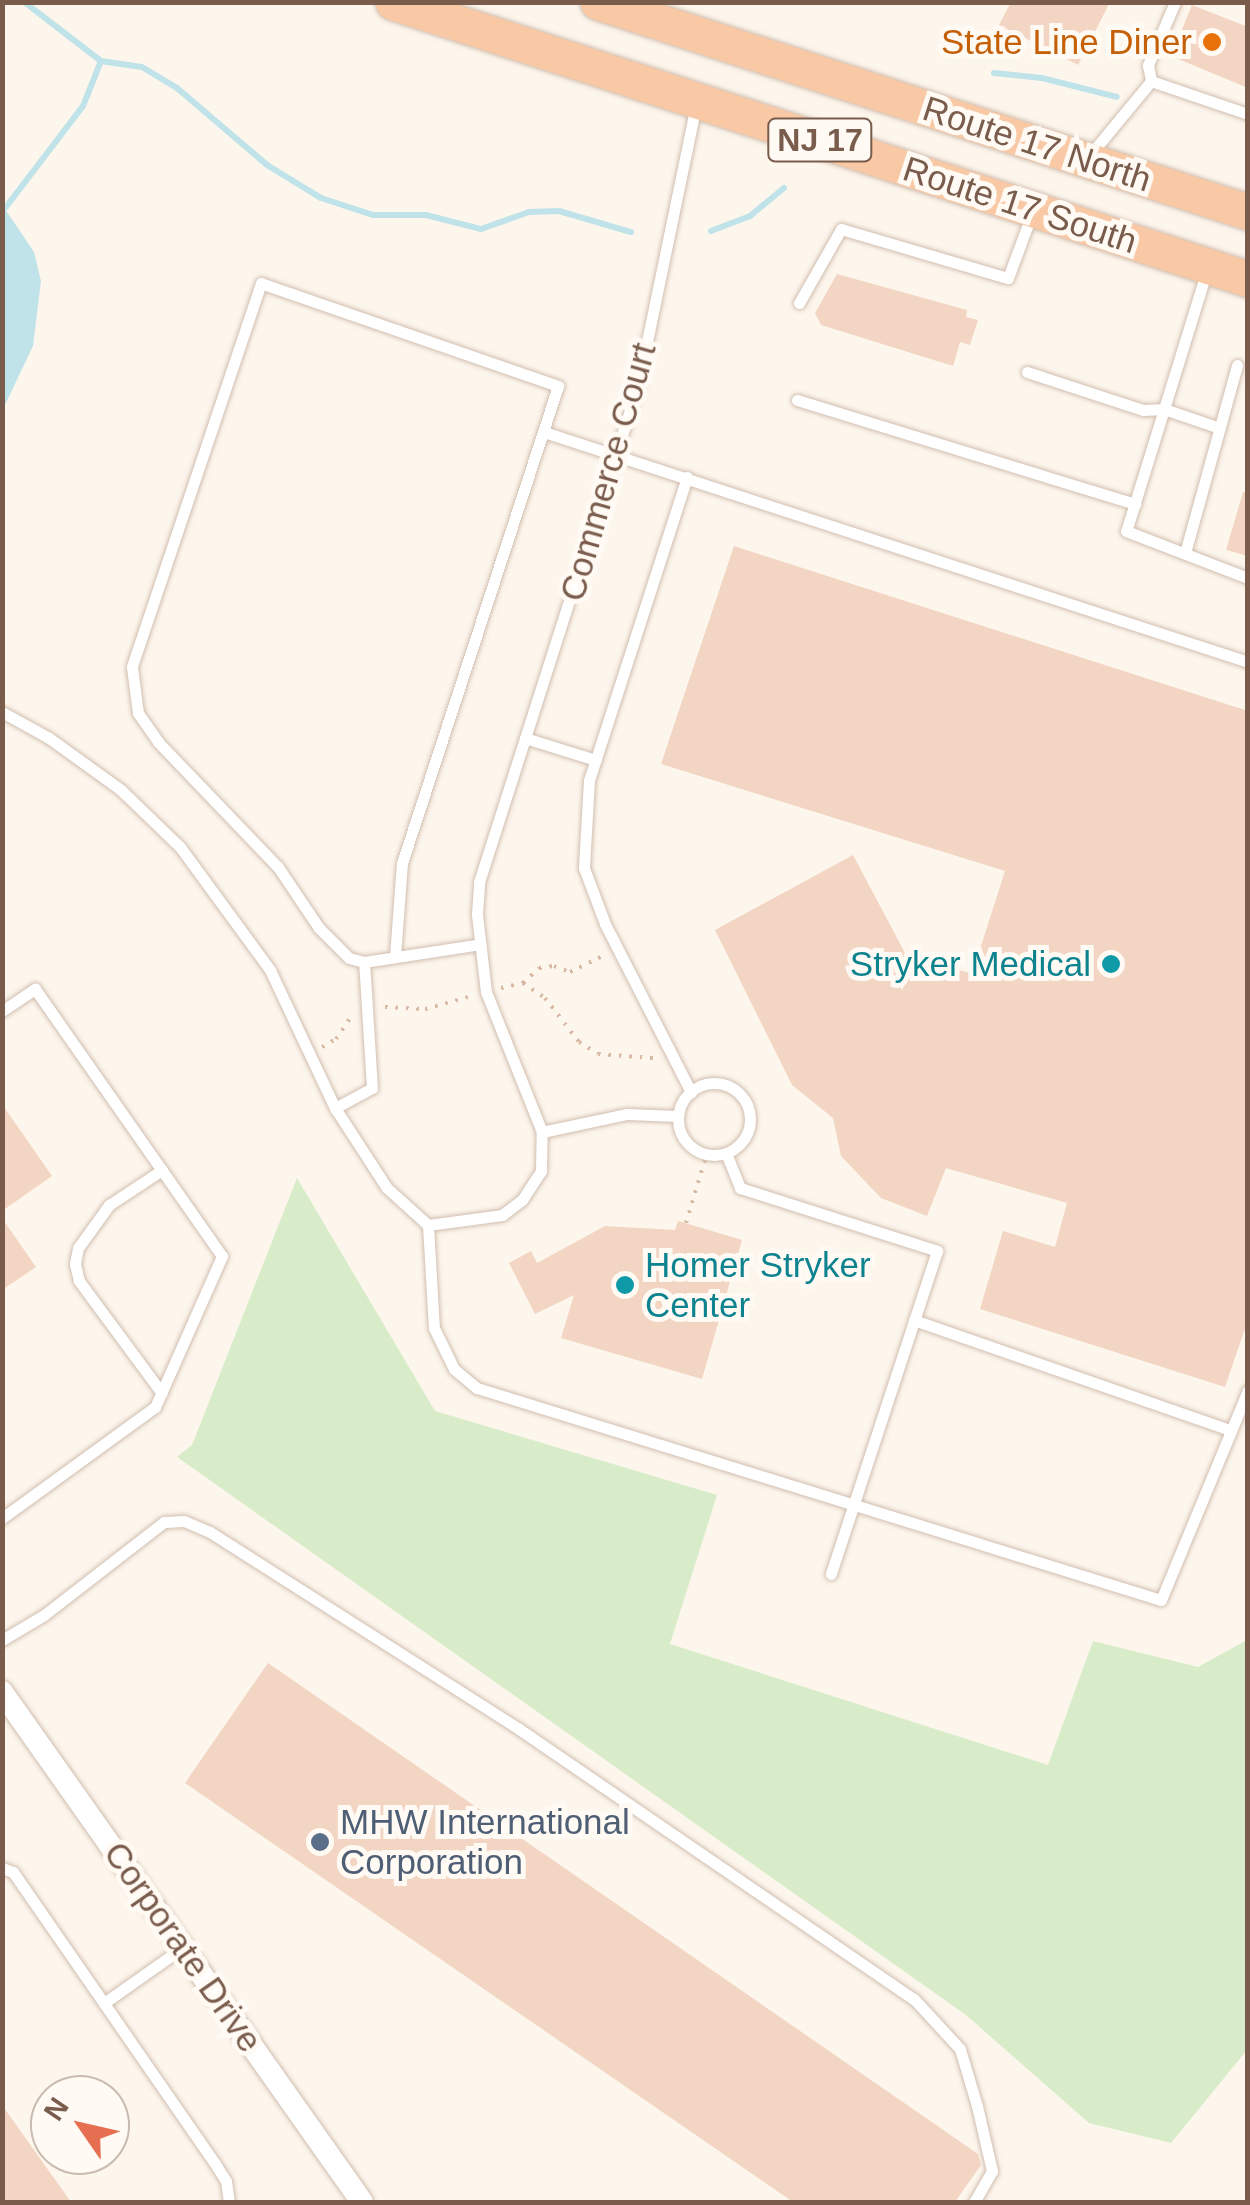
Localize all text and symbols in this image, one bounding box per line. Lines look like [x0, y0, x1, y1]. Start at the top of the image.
place label: State Line Diner [941, 21, 1192, 63]
marker: State Line Diner [1201, 31, 1223, 53]
street label: Route 17 North [918, 87, 1156, 201]
road number: NJ 17 [765, 113, 875, 167]
street label: Route 17 South [898, 147, 1142, 263]
street label: Commerce Court [551, 338, 665, 606]
place label: Stryker Medical [850, 943, 1091, 985]
marker: Stryker Medical [1100, 953, 1122, 975]
place label: Homer Stryker Center [645, 1244, 871, 1326]
marker: Homer Stryker Center [614, 1274, 636, 1296]
place label: MHW International Corporation [340, 1801, 630, 1883]
marker: MHW International Corporation [309, 1831, 331, 1853]
street label: Corporate Drive [95, 1834, 271, 2060]
north arrow [30, 2075, 130, 2175]
text: N [38, 2092, 75, 2126]

